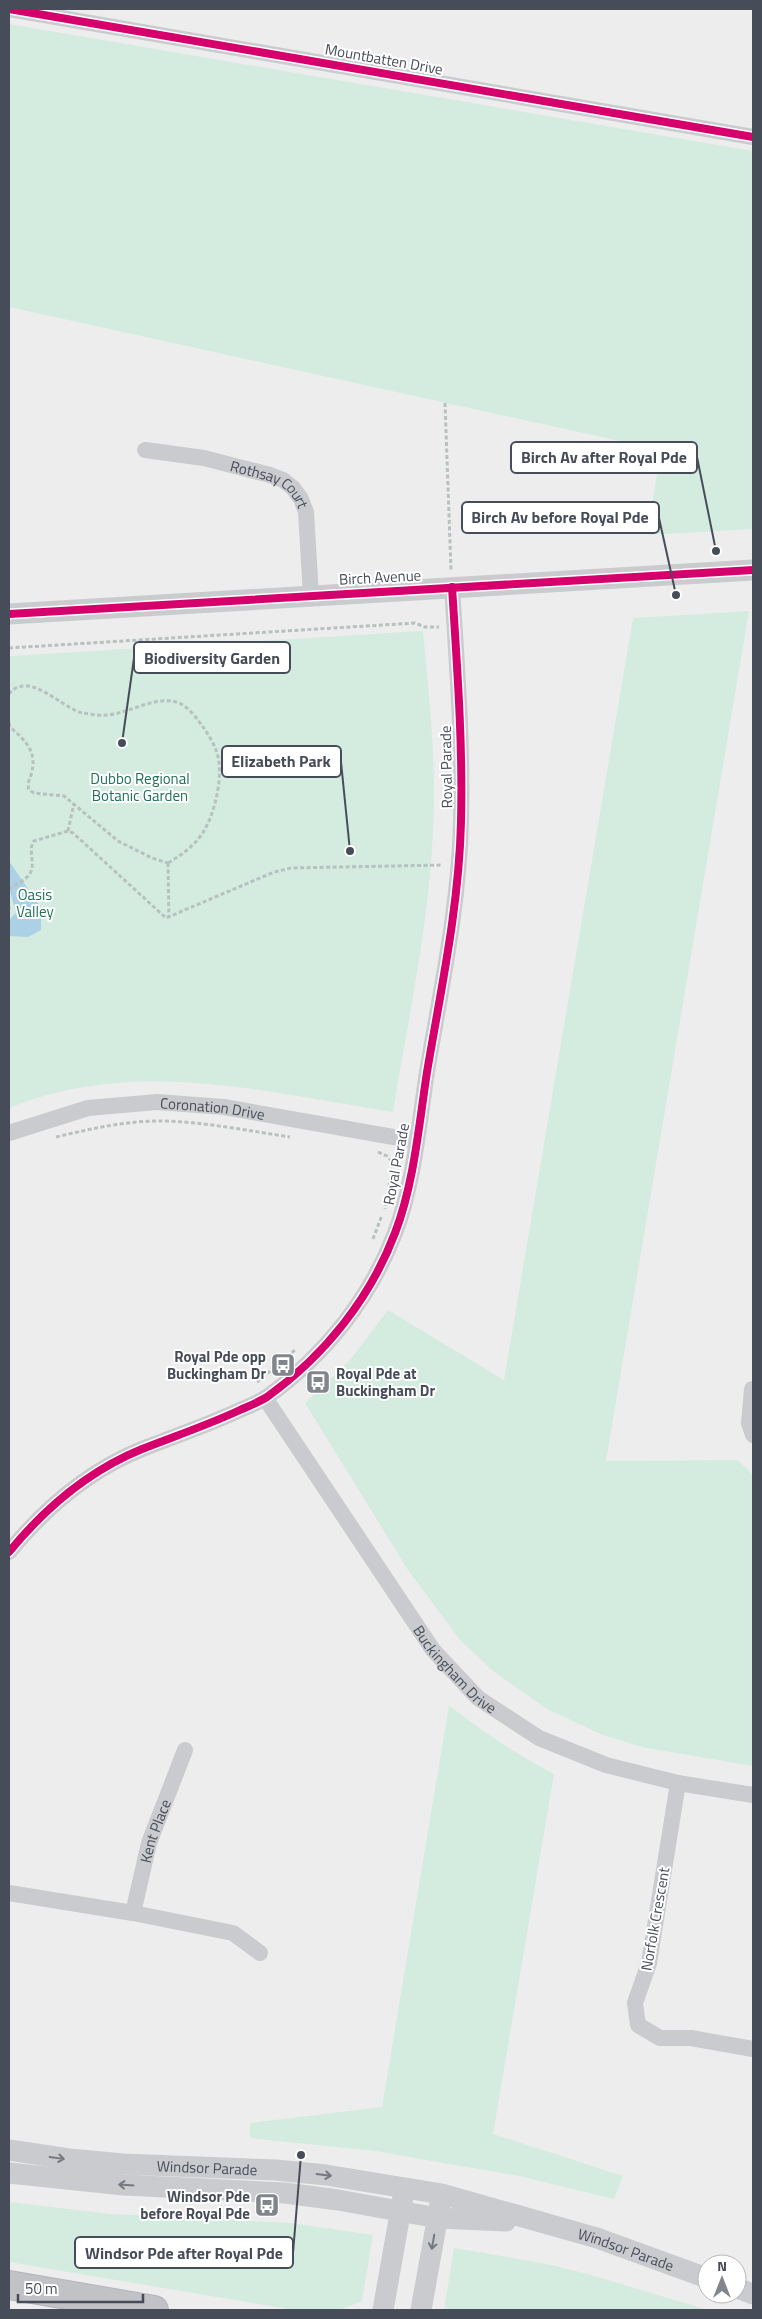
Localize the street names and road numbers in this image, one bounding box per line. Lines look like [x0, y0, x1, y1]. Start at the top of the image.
street label: Mountbatten Drive [323, 37, 445, 81]
street label: Rothsay Court [228, 454, 315, 512]
street label: Birch Avenue [338, 563, 422, 591]
street label: Royal Parade [434, 725, 458, 809]
street label: Coronation Drive [159, 1091, 267, 1126]
street label: Royal Parade [377, 1121, 415, 1207]
street label: Buckingham Drive [408, 1620, 501, 1719]
street label: Kent Place [133, 1796, 176, 1865]
street label: Norfolk Crescent [635, 1865, 676, 1973]
street label: Windsor Parade [156, 2154, 258, 2181]
street label: Windsor Parade [575, 2222, 677, 2277]

